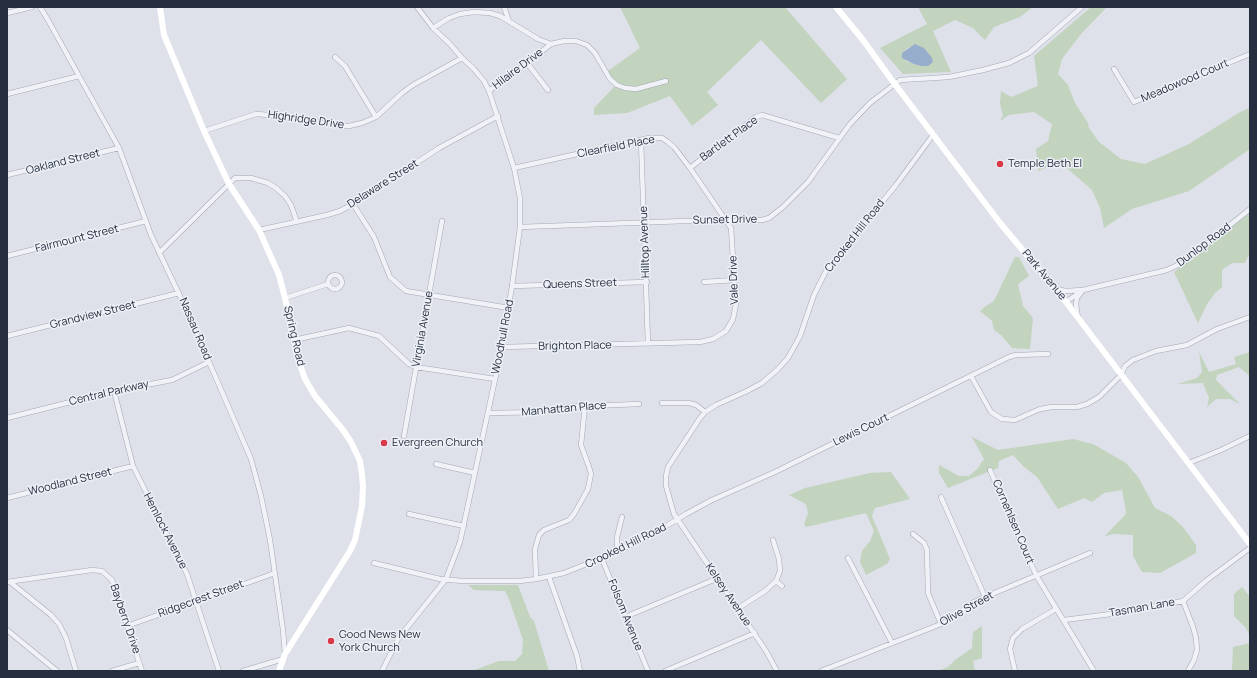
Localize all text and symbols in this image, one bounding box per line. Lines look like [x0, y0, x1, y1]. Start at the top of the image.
street label: Hilaire Drive [490, 46, 546, 92]
street label: Meadowood Court [1139, 57, 1231, 105]
street label: Highridge Drive [267, 108, 345, 132]
street label: Bartlett Place [698, 114, 760, 164]
street label: Clearfield Place [576, 133, 656, 161]
street label: Oakland Street [25, 146, 101, 178]
street label: Delaware Street [345, 157, 421, 211]
place label: Temple Beth El [1008, 157, 1082, 171]
marker: Temple Beth El [995, 159, 1005, 169]
street label: Crooked Hill Road [822, 197, 888, 275]
street label: Hilltop Avenue [637, 206, 653, 278]
street label: Sunset Drive [693, 213, 757, 227]
street label: Dunlop Road [1174, 220, 1234, 270]
street label: Fairmount Street [34, 222, 120, 256]
street label: Park Avenue [1019, 247, 1069, 303]
street label: Vale Drive [727, 255, 741, 305]
street label: Queens Street [543, 276, 617, 292]
street label: Virginia Avenue [410, 290, 436, 368]
street label: Nassau Road [176, 296, 214, 362]
street label: Grandview Street [49, 298, 137, 332]
street label: Woodhull Road [489, 299, 517, 375]
street label: Spring Road [281, 305, 307, 367]
street label: Brighton Place [538, 339, 612, 353]
street label: Central Parkway [68, 377, 150, 409]
street label: Manhattan Place [521, 399, 607, 419]
street label: Lewis Court [831, 411, 891, 449]
place label: Evergreen Church [392, 436, 483, 450]
marker: Evergreen Church [379, 438, 389, 448]
street label: Woodland Street [27, 465, 113, 499]
street label: Cornehlsen Court [989, 478, 1037, 566]
street label: Hemlock Avenue [140, 491, 190, 571]
street label: Crooked Hill Road [583, 521, 669, 571]
street label: Kelsey Avenue [702, 561, 754, 629]
street label: Ridgecrest Street [156, 577, 246, 621]
street label: Folsom Avenue [605, 577, 645, 653]
street label: Bayberry Drive [107, 582, 143, 656]
street label: Olive Street [938, 589, 996, 629]
street label: Tasman Lane [1108, 596, 1176, 620]
place label: Good News New York Church [339, 628, 421, 654]
marker: Good News New York Church [326, 636, 336, 646]

